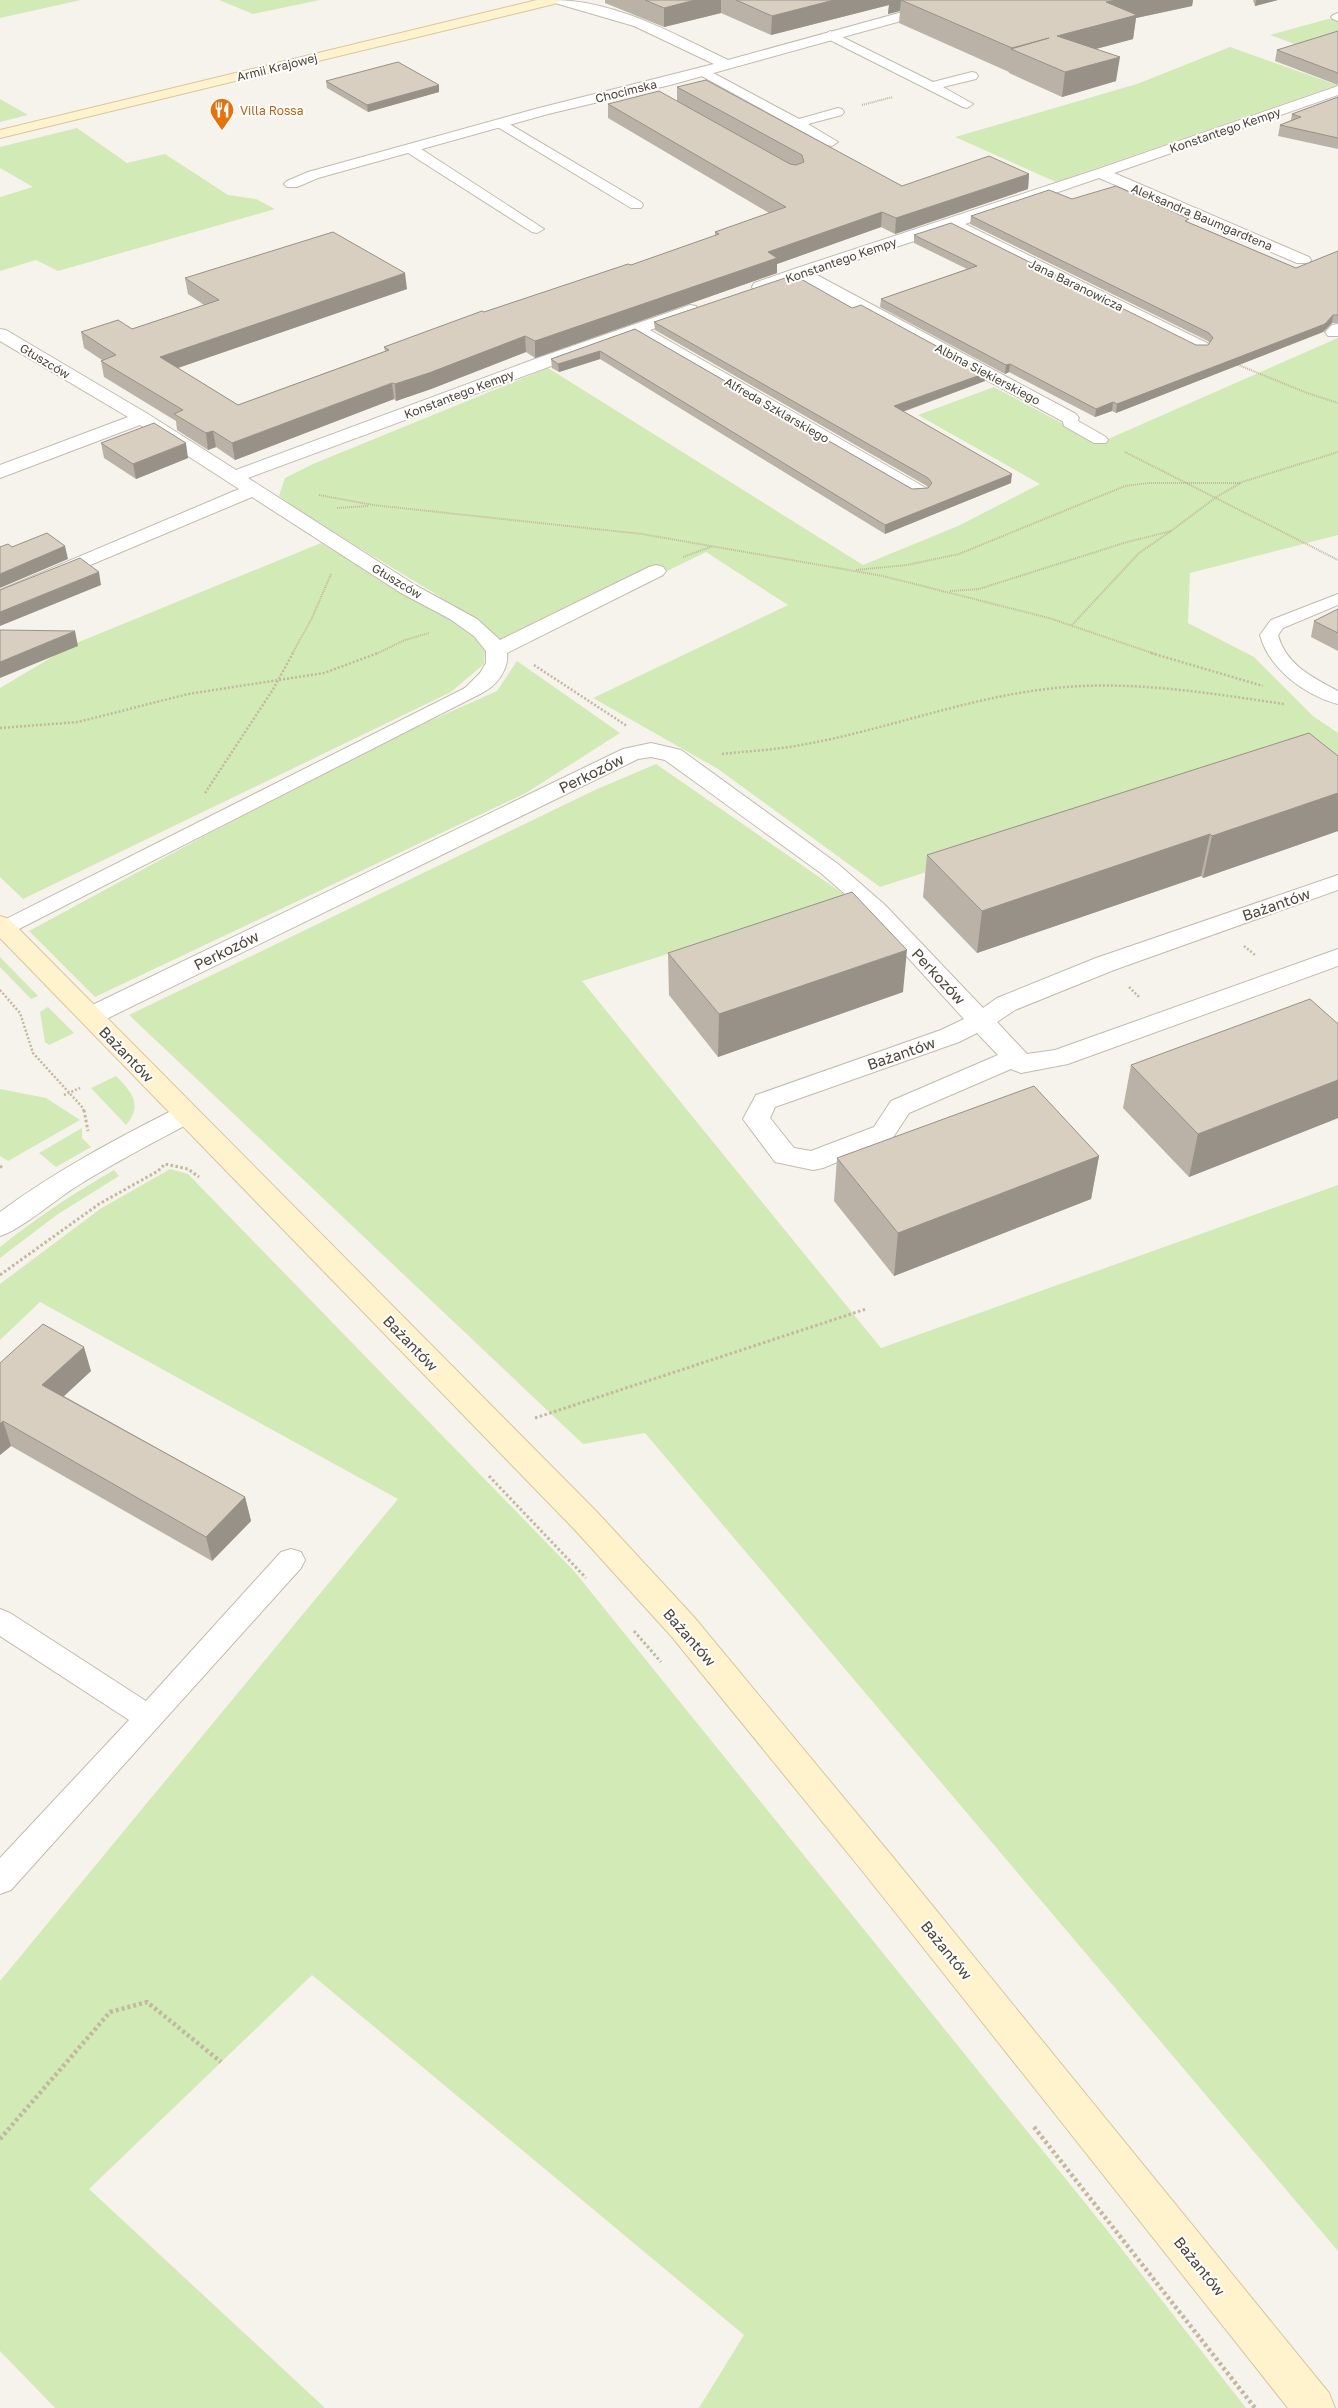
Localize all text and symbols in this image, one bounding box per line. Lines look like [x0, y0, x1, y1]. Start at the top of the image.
street label: Armii Krajowej [235, 50, 319, 84]
street label: Chocimska [594, 76, 658, 106]
restaurant icon: Villa Rossa [209, 97, 235, 131]
place label: Villa Rossa [240, 103, 303, 118]
street label: Konstantego Kempy [1167, 104, 1283, 156]
street label: Aleksandra Baumgardtena [1129, 180, 1275, 254]
street label: Konstantego Kempy [783, 234, 899, 286]
street label: Jana Baranowicza [1026, 256, 1126, 314]
street label: Głuszców [17, 340, 73, 382]
street label: Albina Siekierskiego [933, 340, 1043, 408]
street label: Konstantego Kempy [402, 366, 516, 422]
street label: Alfreda Szklarskiego [722, 374, 832, 446]
street label: Głuszców [369, 560, 425, 602]
street label: Perkozów [556, 750, 626, 796]
street label: Bażantów [1240, 884, 1312, 924]
street label: Perkozów [191, 927, 261, 973]
street label: Perkozów [909, 944, 969, 1008]
street label: Bażantów [96, 1022, 158, 1086]
street label: Bażantów [865, 1033, 937, 1073]
street label: Bażantów [380, 1311, 442, 1375]
street label: Bażantów [660, 1604, 720, 1670]
street label: Bażantów [918, 1917, 976, 1983]
street label: Bażantów [1171, 2233, 1229, 2299]

